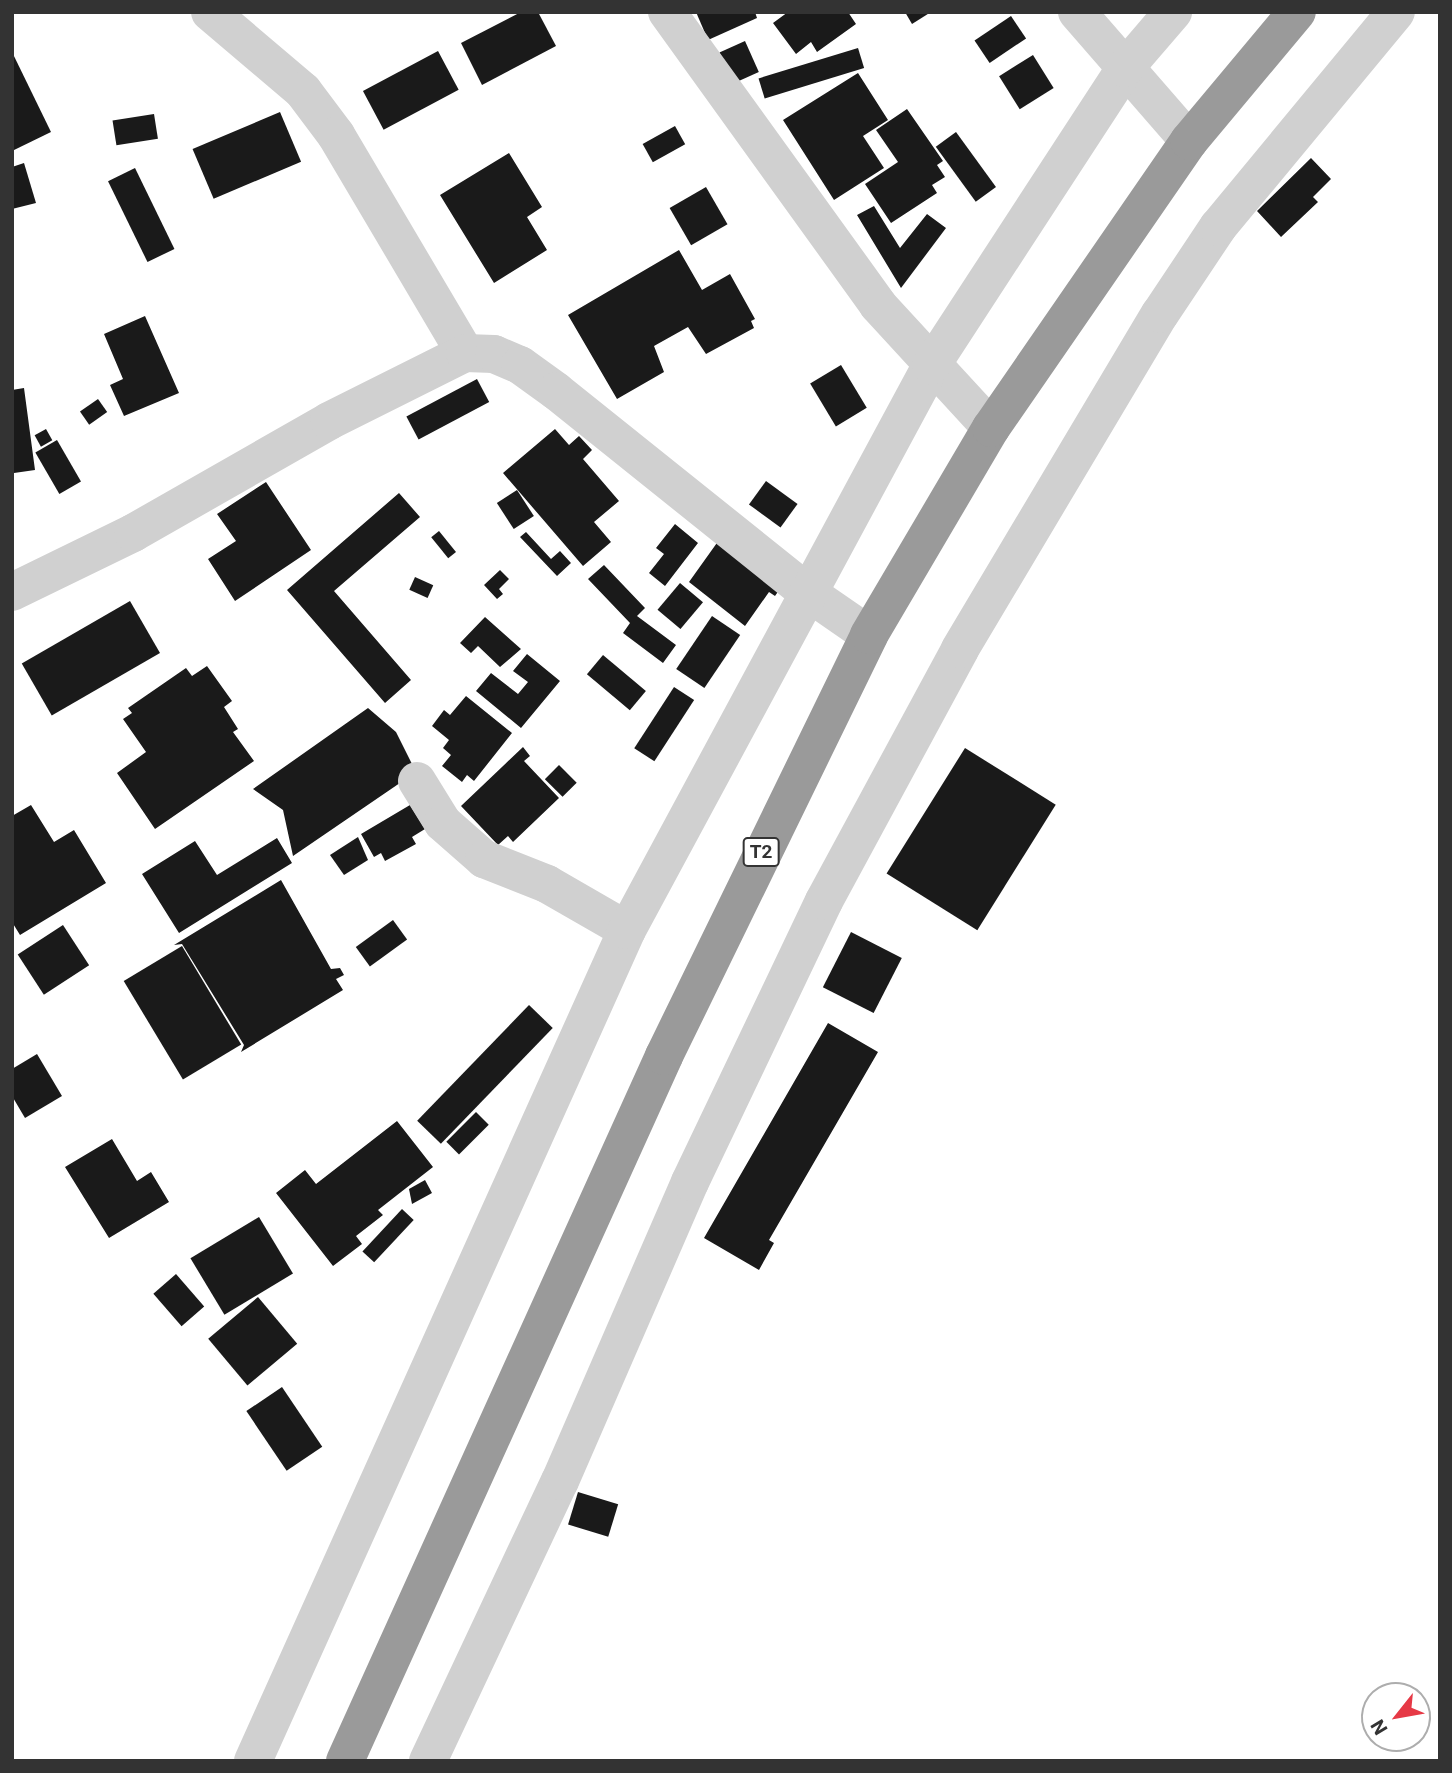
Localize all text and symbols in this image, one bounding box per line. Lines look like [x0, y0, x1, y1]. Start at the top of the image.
road number: T2 [742, 836, 780, 867]
north arrow [1361, 1682, 1431, 1752]
text: N [1366, 1715, 1393, 1739]

